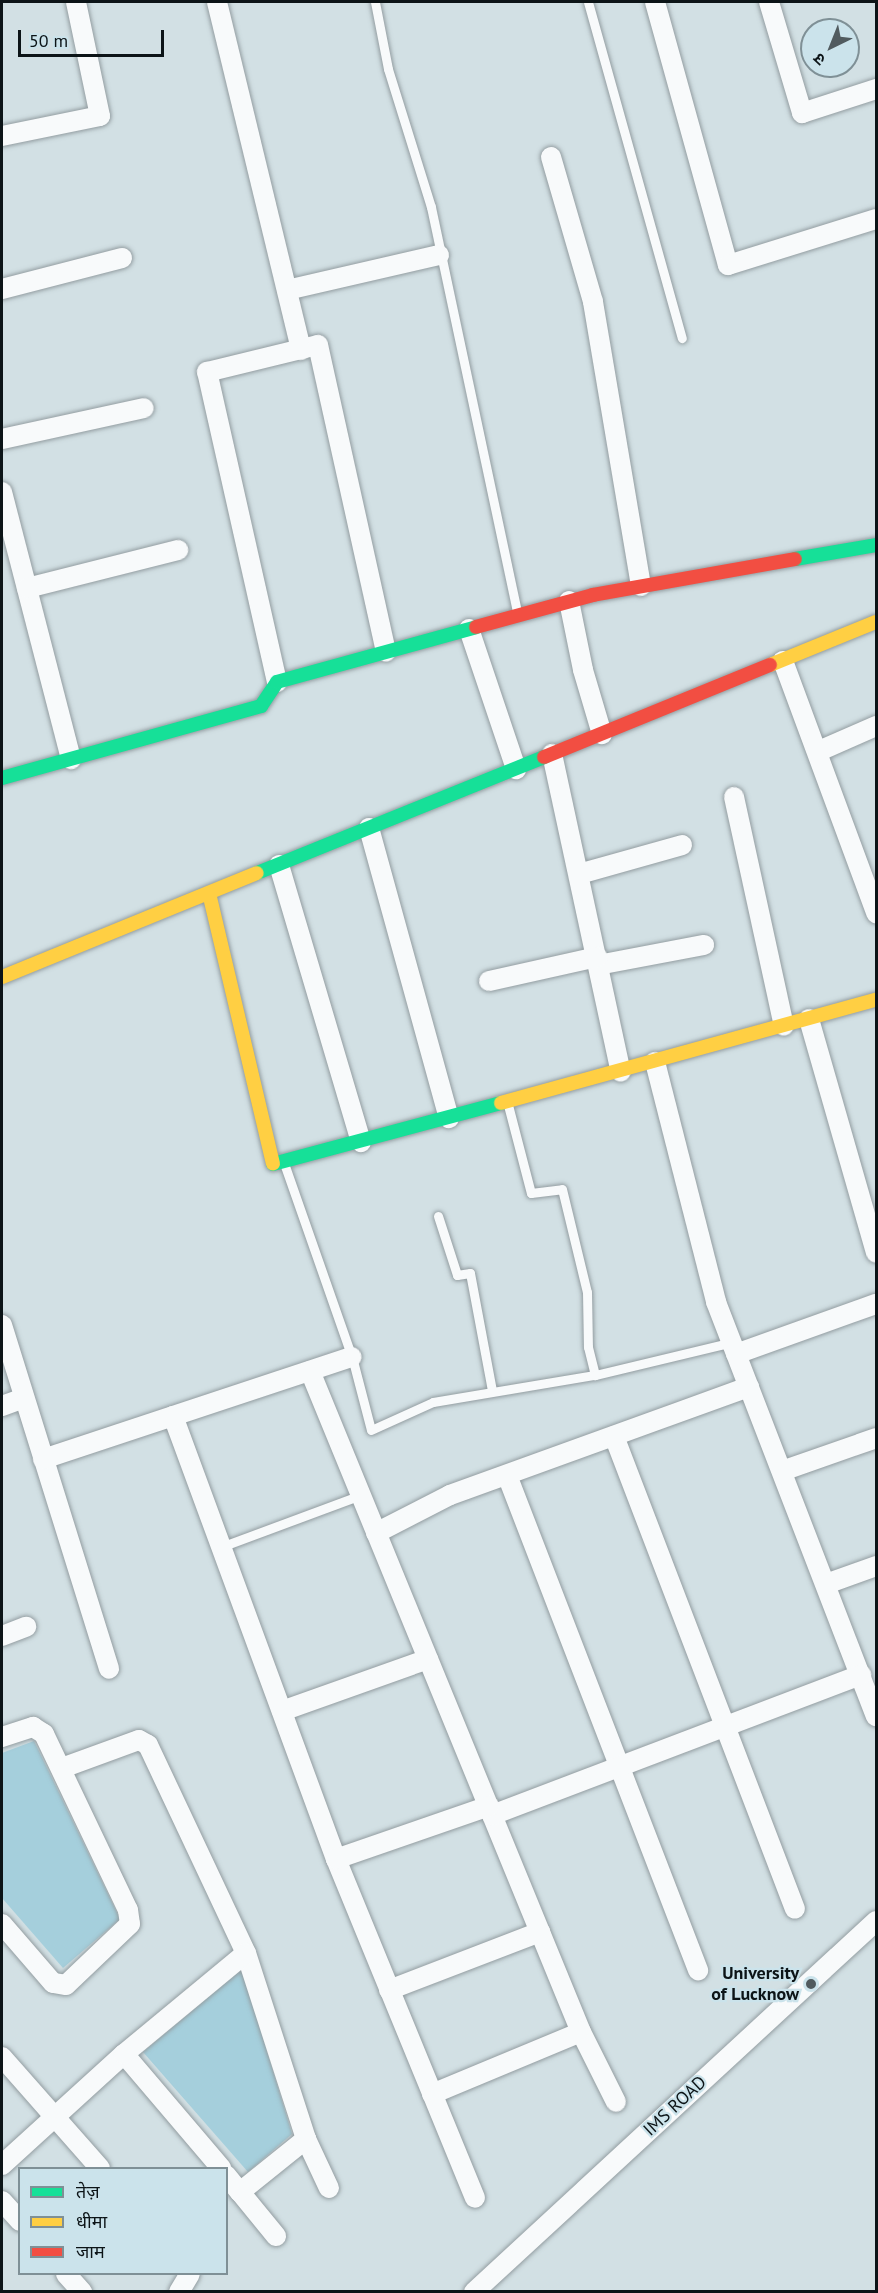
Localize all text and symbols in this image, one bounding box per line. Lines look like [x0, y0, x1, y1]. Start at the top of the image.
scale bar [21, 18, 166, 56]
north arrow [800, 18, 860, 78]
text: 50 m [29, 29, 68, 52]
text: उ [809, 49, 829, 70]
place label: University of Lucknow [711, 1963, 799, 2006]
marker: University of Lucknow [804, 1977, 818, 1991]
street label: IMS ROAD [639, 2072, 711, 2140]
legend [18, 2167, 228, 2275]
text: तेज़ [76, 2180, 100, 2203]
text: धीमा [76, 2210, 107, 2233]
text: जाम [76, 2240, 105, 2263]

